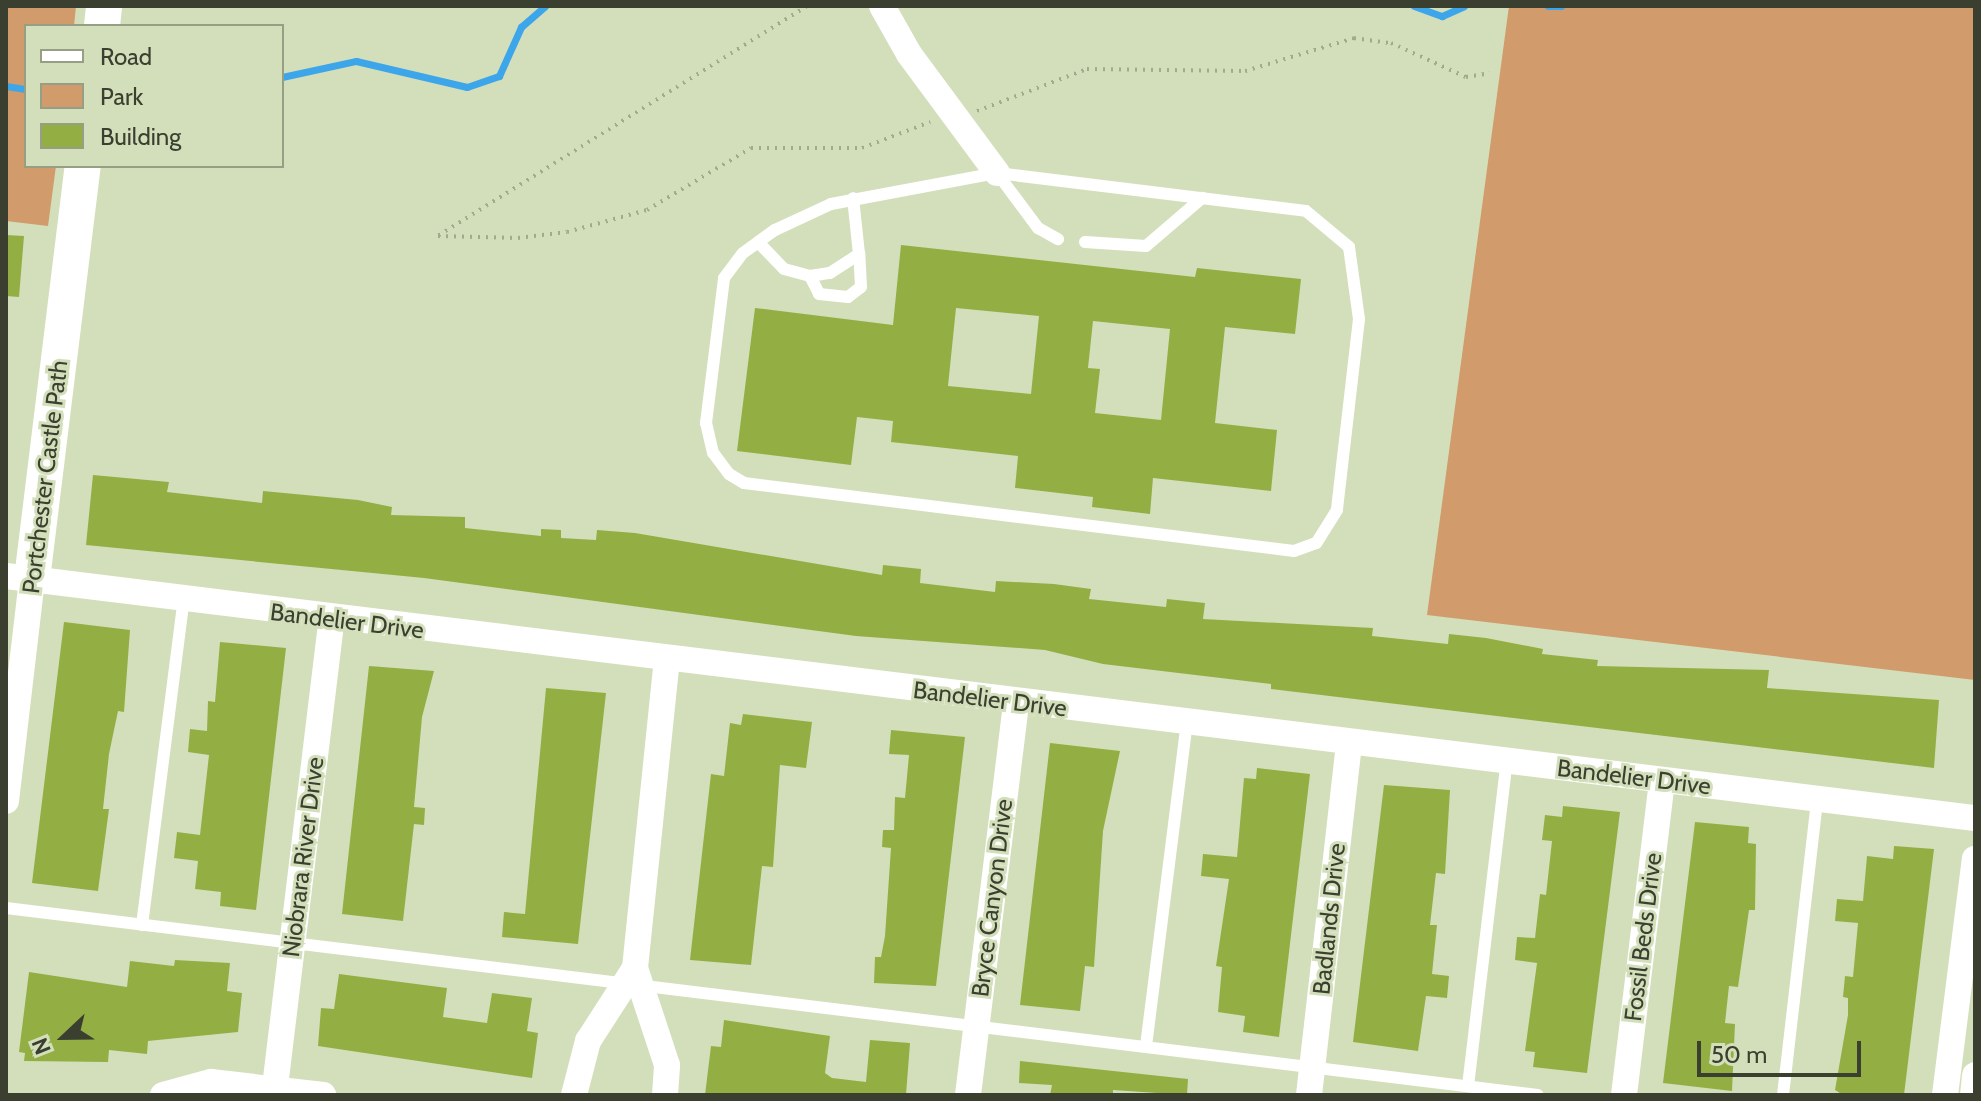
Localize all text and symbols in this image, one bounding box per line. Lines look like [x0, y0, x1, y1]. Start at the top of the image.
legend [24, 24, 284, 168]
text: Road [100, 42, 152, 71]
text: Park [100, 82, 143, 111]
text: Building [100, 122, 181, 151]
street label: Portchester Castle Path [16, 359, 74, 595]
street label: Bandelier Drive [268, 597, 426, 645]
street label: Bandelier Drive [911, 675, 1069, 723]
street label: Bandelier Drive [1555, 753, 1713, 801]
street label: Niobrara River Drive [276, 755, 330, 959]
street label: Bryce Canyon Drive [966, 797, 1018, 999]
street label: Badlands Drive [1307, 842, 1351, 996]
street label: Fossil Beds Drive [1618, 851, 1668, 1023]
north arrow [24, 997, 104, 1077]
scale bar [1701, 1025, 1865, 1075]
text: N [26, 1034, 57, 1058]
text: 50 m [1711, 1040, 1767, 1069]

